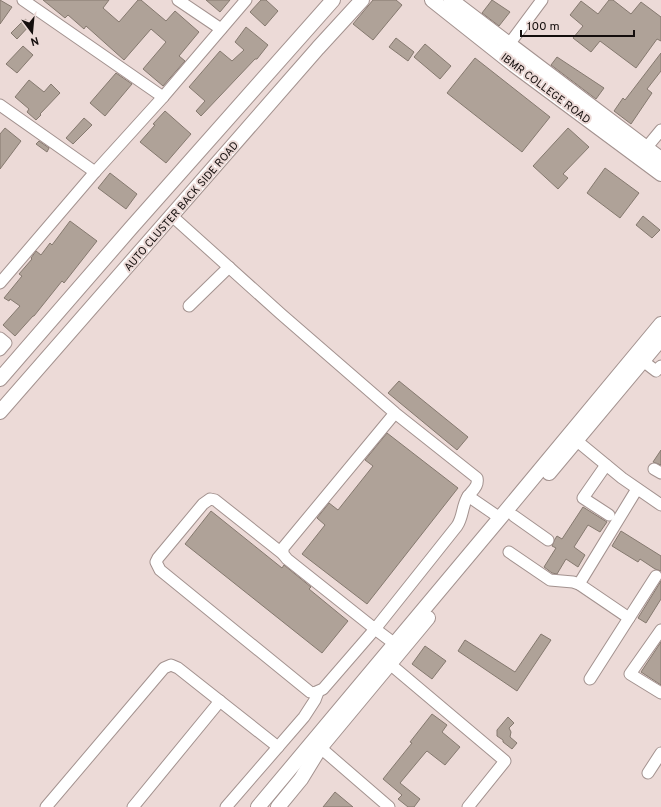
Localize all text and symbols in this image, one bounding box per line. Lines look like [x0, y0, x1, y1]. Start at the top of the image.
north arrow [12, 12, 52, 52]
scale bar [521, 12, 634, 38]
text: 100 m [527, 19, 560, 35]
text: N [29, 33, 40, 48]
street label: IBMR COLLEGE ROAD [498, 50, 593, 127]
street label: AUTO CLUSTER BACK SIDE ROAD [122, 139, 242, 274]

